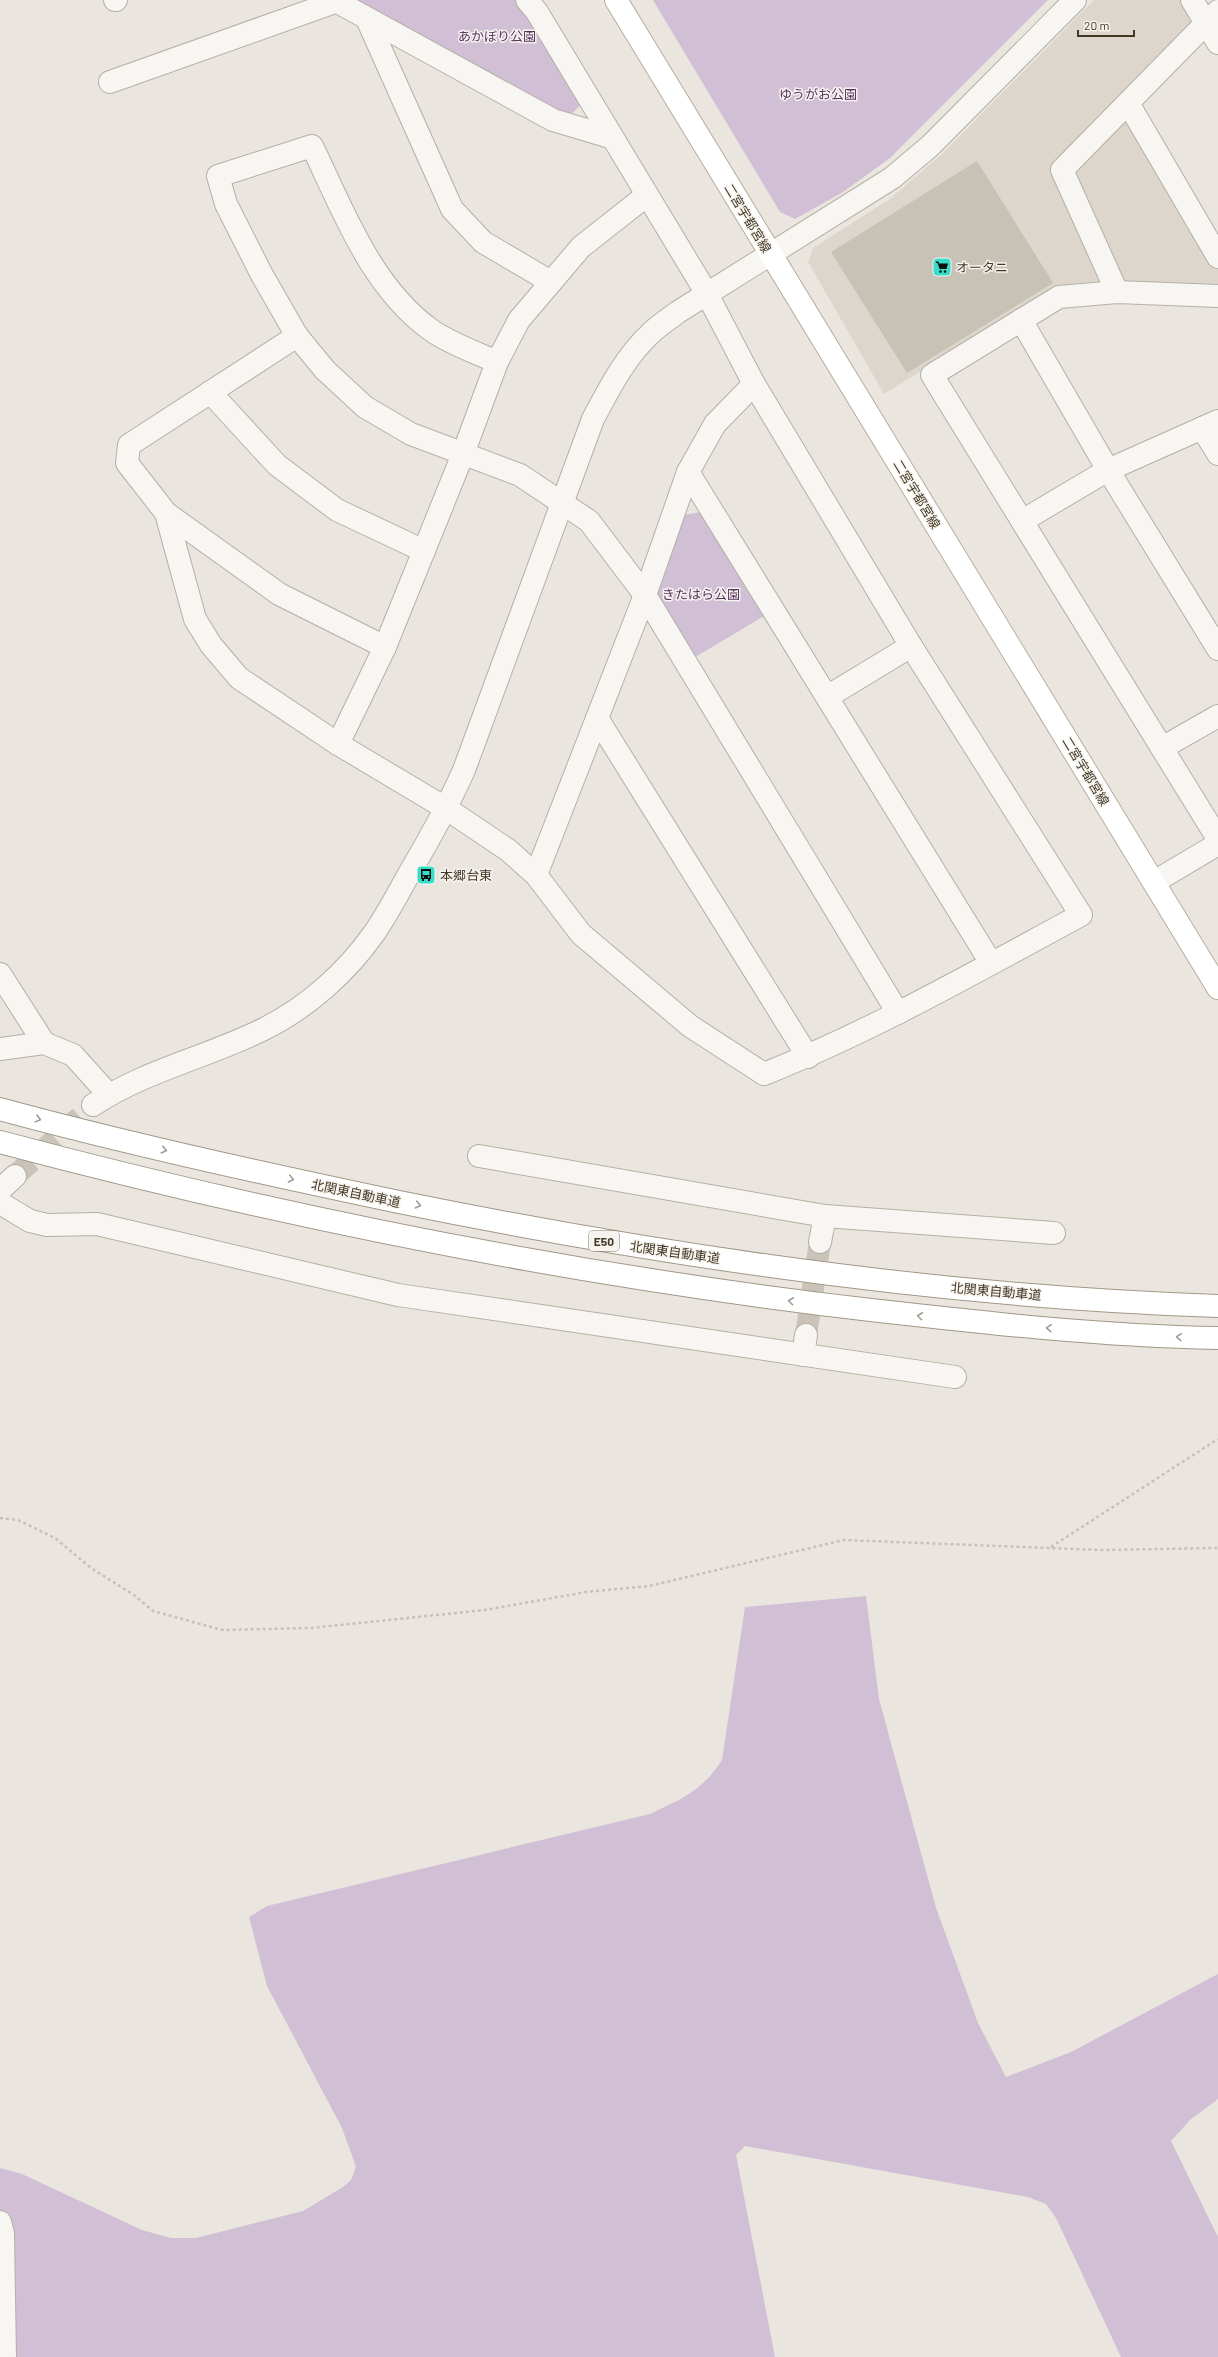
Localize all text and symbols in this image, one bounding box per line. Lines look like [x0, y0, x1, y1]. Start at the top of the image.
scale bar [1078, 12, 1134, 38]
text: 20 m [1084, 18, 1110, 32]
park label: あかぼり公園 [458, 28, 536, 44]
park label: ゆうがお公園 [779, 86, 857, 102]
street label: 二宮宇都宮線 [721, 180, 775, 256]
supermarket icon: オータニ [931, 256, 953, 278]
place label: オータニ [956, 259, 1008, 275]
street label: 二宮宇都宮線 [890, 456, 944, 532]
park label: きたはら公園 [662, 586, 740, 602]
street label: 二宮宇都宮線 [1059, 733, 1113, 809]
bus stop icon: 本郷台東 [415, 864, 437, 886]
place label: 本郷台東 [440, 867, 492, 883]
one-way arrow [34, 1115, 41, 1123]
one-way arrow [161, 1146, 167, 1154]
one-way arrow [287, 1175, 294, 1183]
street label: 北関東自動車道 [310, 1176, 402, 1210]
one-way arrow [415, 1201, 421, 1209]
road number: E50 [589, 1231, 619, 1251]
street label: 北関東自動車道 [629, 1238, 721, 1266]
street label: 北関東自動車道 [950, 1279, 1042, 1303]
one-way arrow [788, 1297, 794, 1306]
one-way arrow [917, 1312, 923, 1321]
one-way arrow [1046, 1323, 1052, 1332]
one-way arrow [1176, 1333, 1182, 1341]

